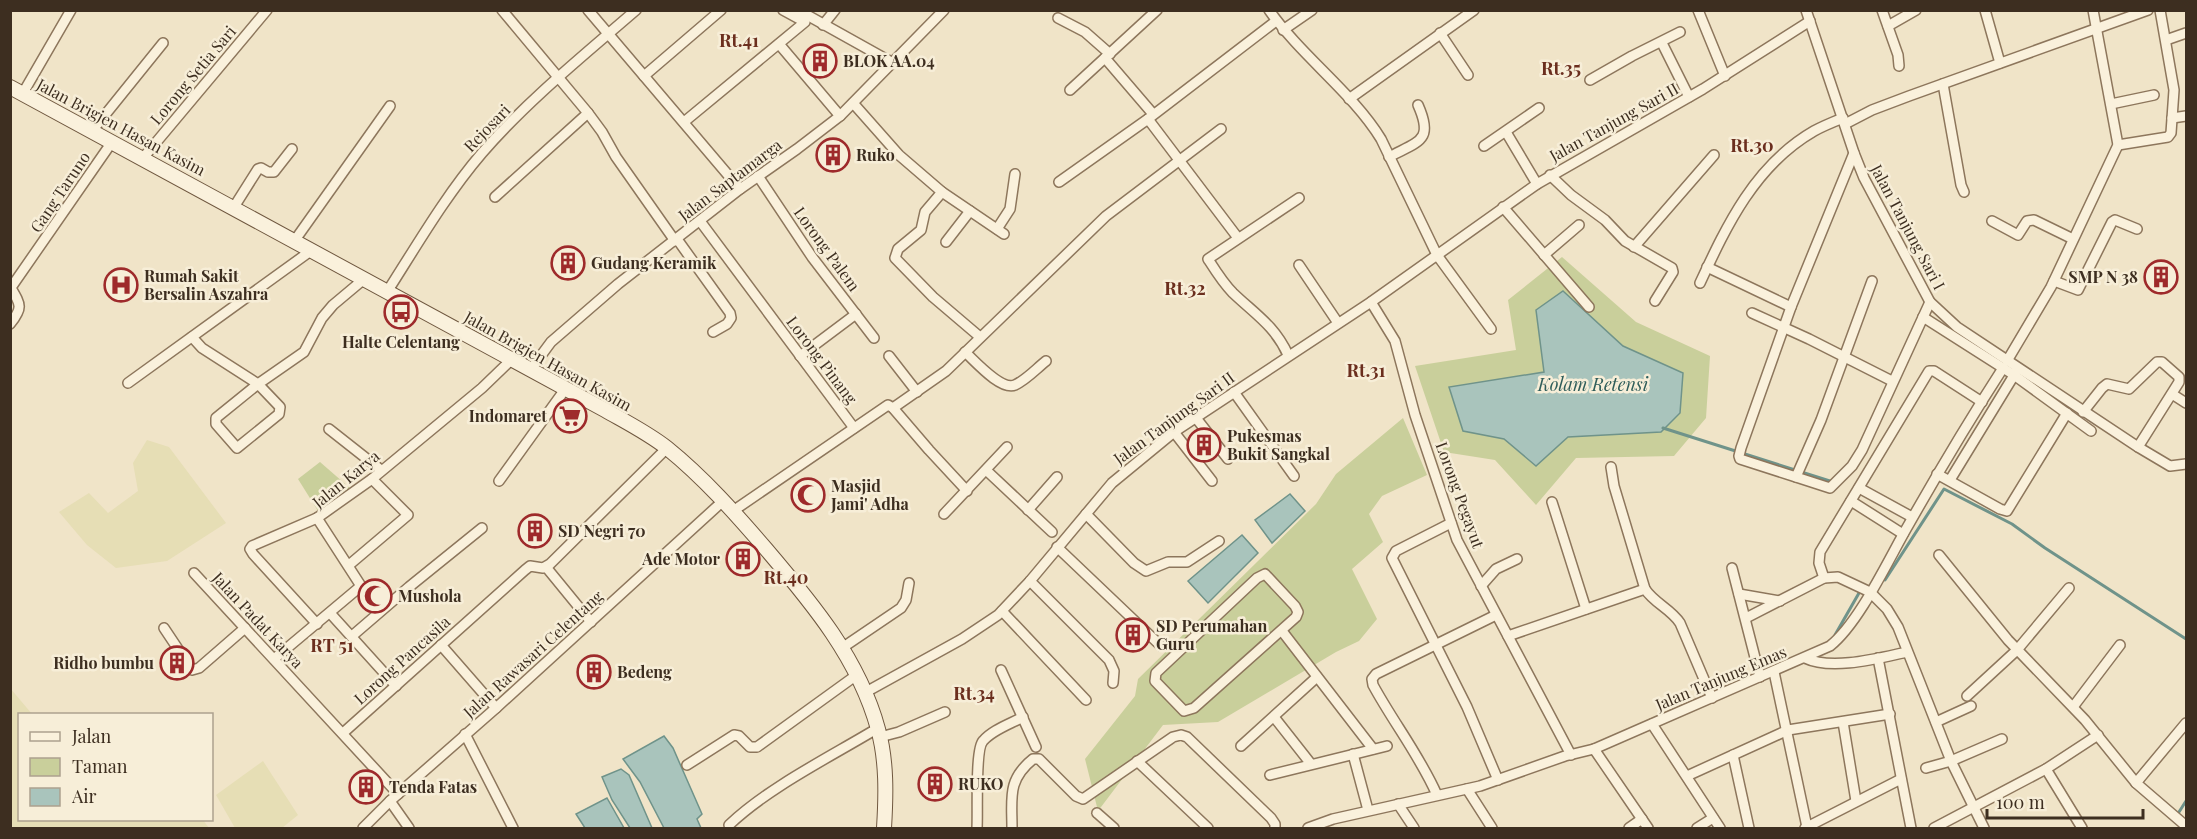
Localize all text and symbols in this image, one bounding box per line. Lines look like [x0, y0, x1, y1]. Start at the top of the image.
street label: Lorong Setia Sari [145, 21, 240, 128]
district label: Rt.41 [719, 28, 759, 52]
building icon: BLOK AA.04 [802, 43, 838, 79]
place label: BLOK AA.04 [843, 50, 935, 71]
district label: Rt.35 [1541, 56, 1581, 80]
street label: Jalan Brigjen Hasan Kasim [32, 73, 209, 180]
street label: Jalan Tanjung Sari II [1545, 77, 1682, 166]
street label: Rejosari [459, 99, 515, 156]
district label: Rt.30 [1730, 133, 1774, 157]
street label: Jalan Saptamarga [673, 134, 786, 226]
building icon: Ruko [815, 137, 851, 173]
place label: Ruko [856, 144, 895, 165]
street label: Gang Taruno [25, 147, 94, 236]
street label: Jalan Tanjung Sari I [1866, 160, 1950, 293]
street label: Lorong Palem [790, 202, 865, 295]
building icon: Gudang Keramik [550, 245, 586, 281]
place label: Gudang Keramik [591, 252, 717, 273]
building icon: SMP N 38 [2143, 259, 2179, 295]
place label: Rumah Sakit Bersalin Aszahra [144, 265, 269, 304]
place label: SMP N 38 [2068, 266, 2138, 287]
hospital icon: Rumah Sakit Bersalin Aszahra [103, 267, 139, 303]
district label: Rt.32 [1164, 276, 1206, 300]
bus stop icon: Halte Celentang [383, 294, 419, 330]
street label: Jalan Brigjen Hasan Kasim [460, 305, 636, 415]
street label: Lorong Pinang [782, 311, 863, 408]
place label: Halte Celentang [342, 331, 460, 352]
district label: Rt.31 [1347, 358, 1385, 382]
street label: Jalan Tanjung Sari II [1108, 367, 1238, 469]
water label: Kolam Retensi [1537, 372, 1649, 396]
supermarket icon: Indomaret [552, 398, 588, 434]
place label: Indomaret [469, 405, 547, 426]
place label: Pukesmas Bukit Sangkal [1227, 425, 1330, 464]
building icon: Pukesmas Bukit Sangkal [1186, 427, 1222, 463]
street label: Lorong Pegayut [1431, 439, 1490, 551]
street label: Jalan Karya [307, 445, 384, 513]
place label: Masjid Jami' Adha [830, 475, 909, 514]
mosque icon: Masjid Jami' Adha [790, 477, 826, 513]
building icon: SD Negri 70 [517, 513, 553, 549]
place label: SD Negri 70 [558, 520, 645, 541]
building icon: Ade Motor [725, 541, 761, 577]
place label: Ade Motor [641, 548, 721, 569]
district label: Rt.40 [764, 565, 808, 589]
street label: Jalan Padat Karya [208, 566, 308, 672]
mosque icon: Mushola [357, 578, 393, 614]
place label: Mushola [398, 585, 462, 606]
street label: Jalan Rawasari Celentang [458, 585, 607, 723]
street label: Lorong Pancasila [349, 611, 454, 708]
place label: SD Perumahan Guru [1156, 615, 1267, 654]
building icon: SD Perumahan Guru [1115, 617, 1151, 653]
district label: RT 51 [310, 633, 354, 657]
street label: Jalan Tanjung Emas [1651, 640, 1789, 715]
building icon: Ridho bumbu [159, 645, 195, 681]
place label: Ridho bumbu [53, 652, 154, 673]
building icon: Bedeng [576, 654, 612, 690]
place label: Bedeng [617, 661, 672, 682]
district label: Rt.34 [953, 681, 995, 705]
legend [18, 713, 213, 821]
text: Jalan [71, 724, 112, 748]
text: Taman [72, 754, 128, 778]
building icon: RUKO [917, 766, 953, 802]
building icon: Tenda Fatas [348, 769, 384, 805]
place label: RUKO [958, 773, 1004, 794]
place label: Tenda Fatas [389, 776, 477, 797]
scale bar [1987, 782, 2143, 820]
text: Air [71, 784, 97, 808]
text: 100 m [1996, 790, 2045, 814]

